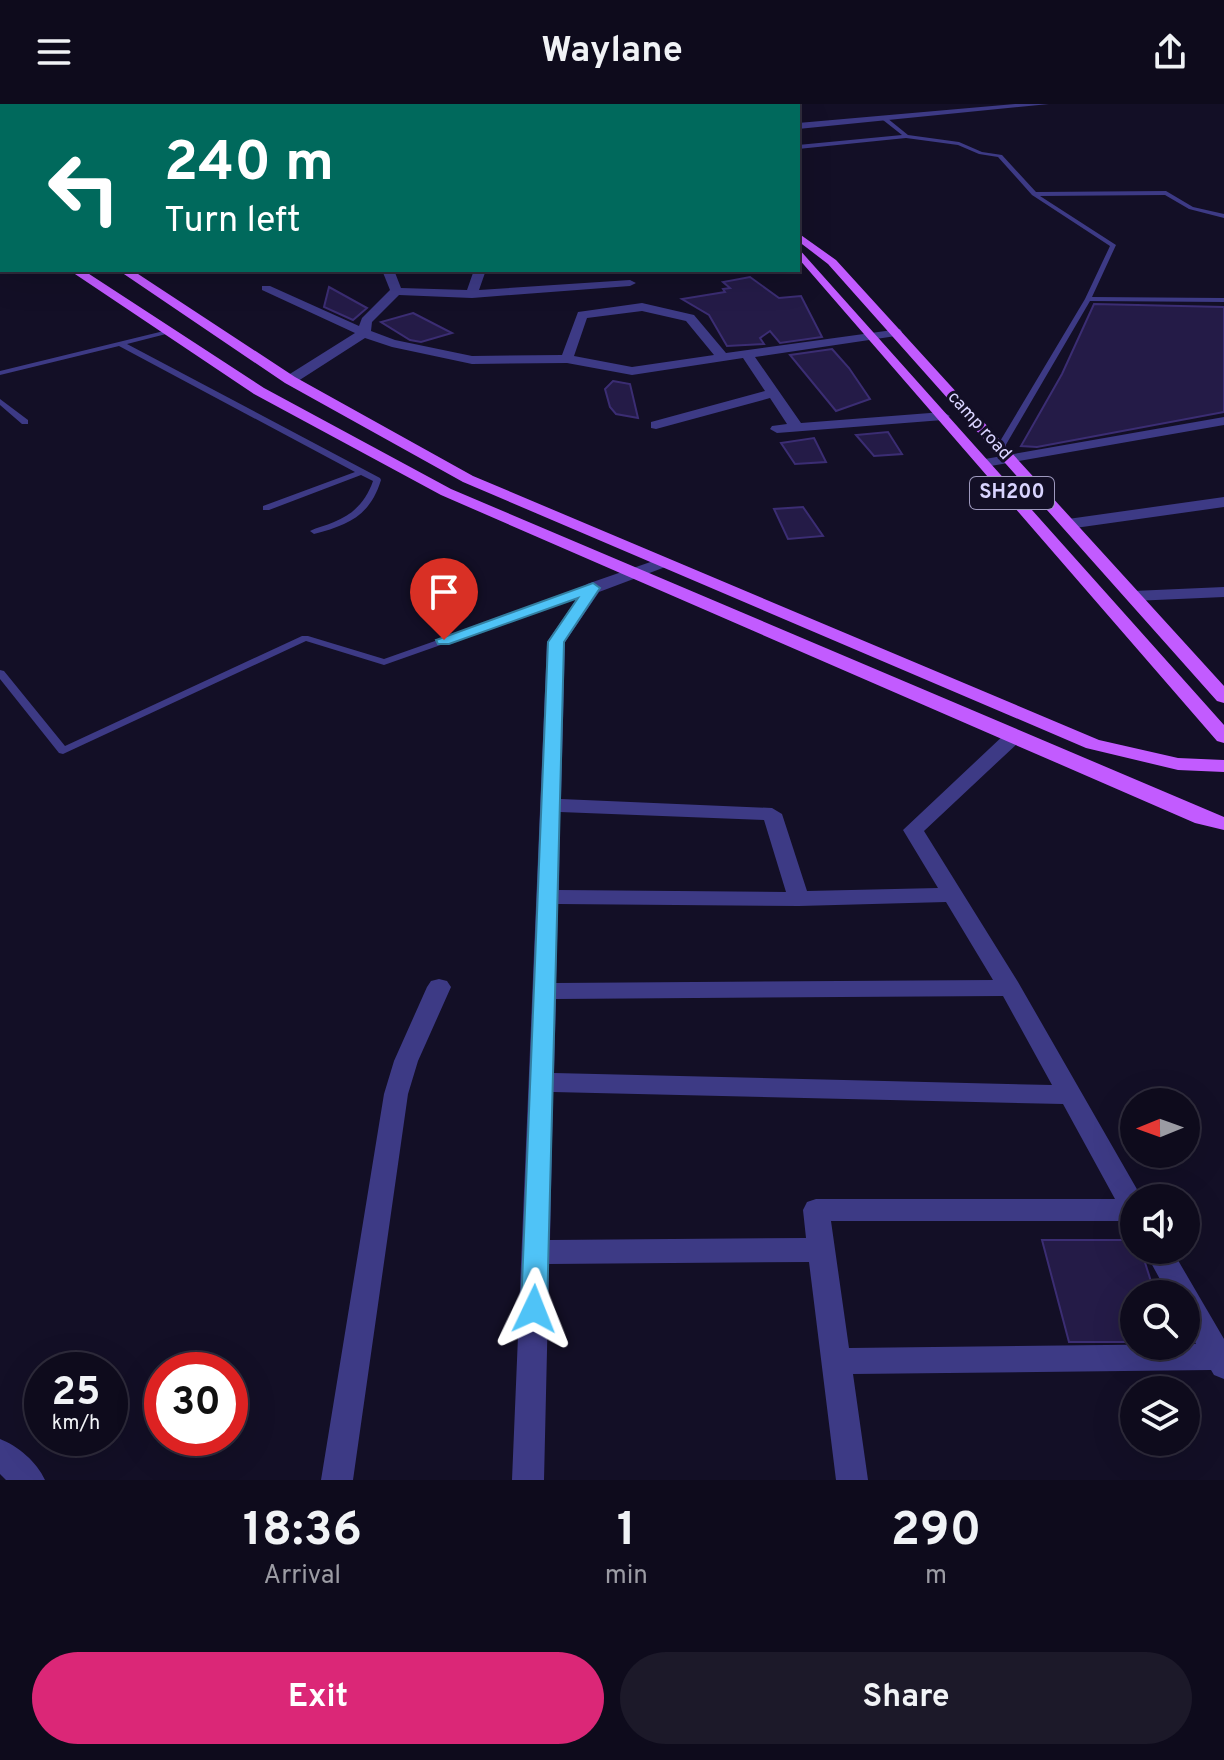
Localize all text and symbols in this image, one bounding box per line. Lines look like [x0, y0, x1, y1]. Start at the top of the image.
text: Waylane [541, 29, 683, 75]
icon: menu [32, 30, 76, 74]
icon: share [1148, 30, 1192, 74]
text: 240 m [164, 130, 334, 200]
icon: left [32, 136, 136, 240]
text: Turn left [164, 199, 301, 245]
street label: camp road [942, 387, 1016, 465]
road number: SH200 [970, 477, 1054, 509]
pin [410, 558, 478, 640]
icon: arrive [422, 570, 466, 614]
north arrow [1120, 1088, 1200, 1168]
map controls [1120, 1088, 1200, 1456]
button: sound [1120, 1184, 1200, 1264]
position arrow [492, 1267, 576, 1351]
button: search [1120, 1280, 1200, 1360]
speed limit sign: 30 [144, 1352, 248, 1456]
text: 25 [52, 1369, 100, 1419]
button: layers [1120, 1376, 1200, 1456]
text: km/h [52, 1411, 100, 1437]
text: 18:36 [243, 1502, 362, 1562]
text: 1 [617, 1502, 636, 1562]
text: 290 [891, 1502, 981, 1562]
text: Arrival [264, 1560, 341, 1593]
text: min [605, 1560, 648, 1593]
text: m [925, 1560, 947, 1593]
button: Exit [32, 1652, 604, 1744]
button: Share [620, 1652, 1192, 1744]

